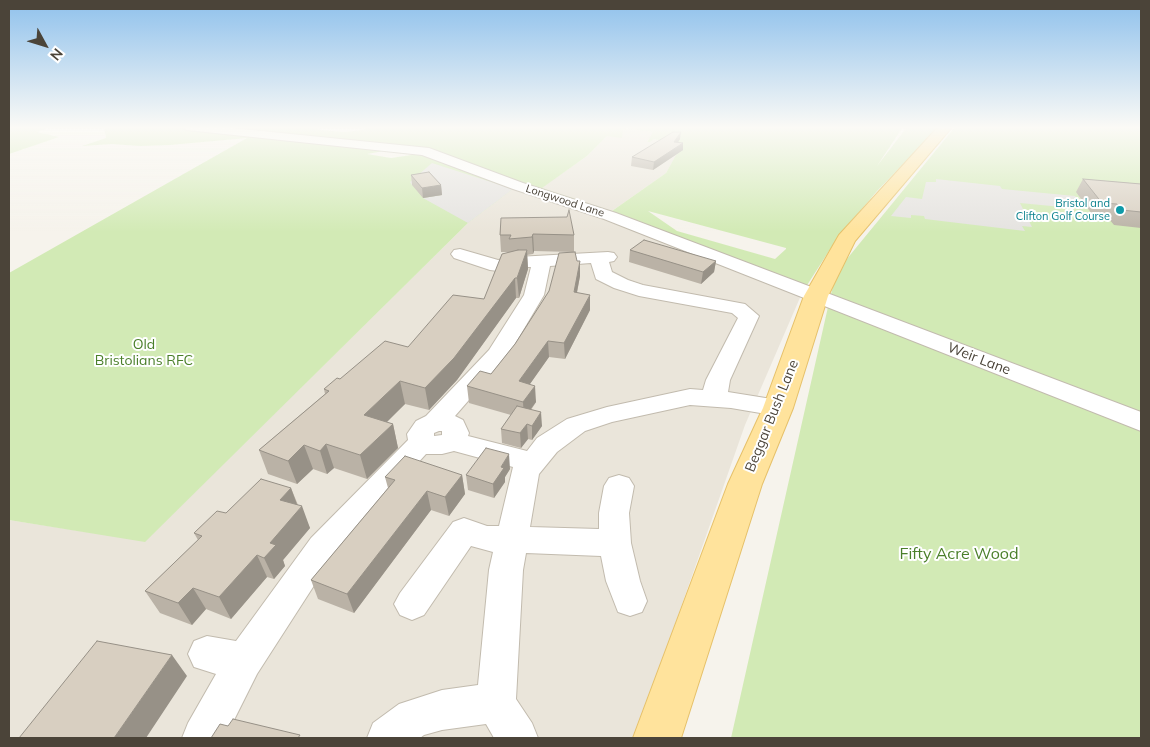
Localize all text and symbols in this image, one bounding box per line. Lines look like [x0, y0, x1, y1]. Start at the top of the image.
north arrow [20, 20, 70, 70]
text: N [46, 45, 67, 64]
street label: Longwood Lane [524, 182, 606, 220]
place label: Bristol and Clifton Golf Course [1016, 197, 1110, 223]
marker: Bristol and Clifton Golf Course [1114, 204, 1126, 216]
park label: Old Bristolians RFC [95, 337, 193, 370]
street label: Weir Lane [945, 339, 1013, 379]
street label: Beggar Bush Lane [742, 357, 802, 475]
park label: Fifty Acre Wood [899, 544, 1019, 564]

